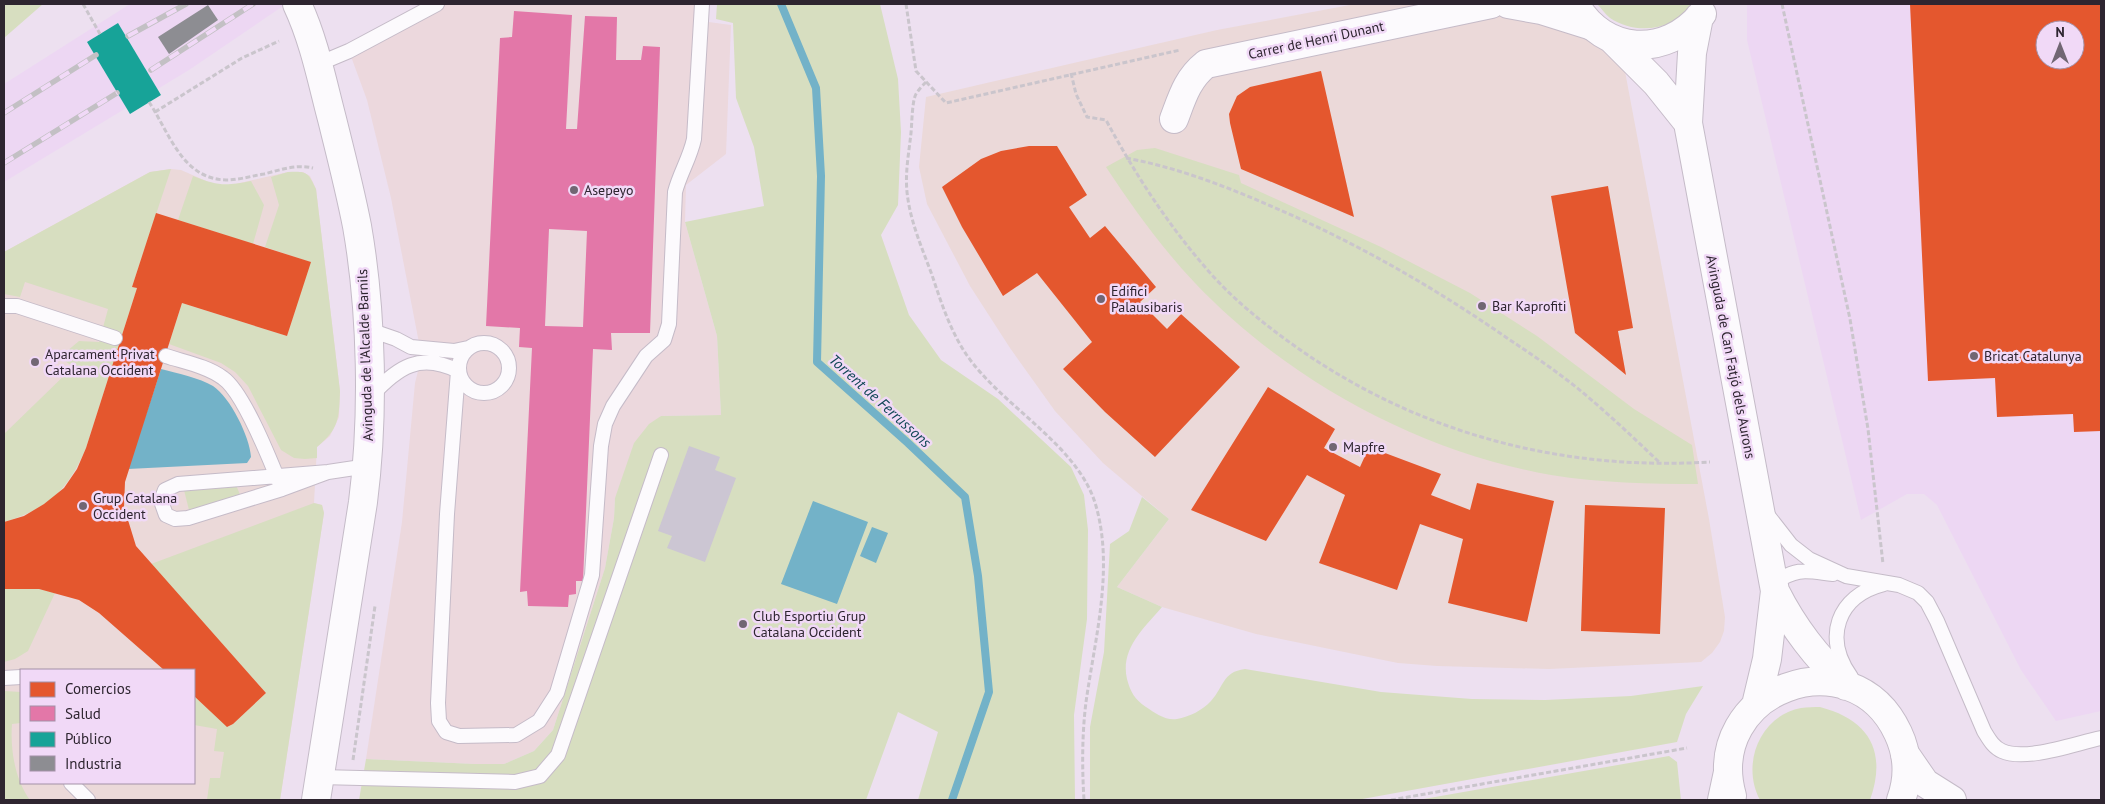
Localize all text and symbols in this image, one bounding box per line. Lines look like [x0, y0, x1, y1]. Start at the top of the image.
street label: Carrer de Henri Dunant [1246, 17, 1386, 63]
north arrow [2035, 20, 2085, 70]
text: N [2055, 23, 2065, 41]
place label: Asepeyo [584, 181, 633, 199]
marker: Asepeyo [568, 184, 580, 196]
street label: Avinguda de Can Fatjó dels Aurons [1702, 254, 1760, 460]
street label: Avinguda de l'Alcalde Barnils [353, 269, 377, 441]
place label: Edifici Palausibaris [1111, 282, 1183, 316]
marker: Edifici Palausibaris [1095, 293, 1107, 305]
place label: Bar Kaprofiti [1492, 297, 1567, 315]
marker: Bar Kaprofiti [1476, 300, 1488, 312]
place label: Aparcament Privat Catalana Occident [45, 345, 155, 379]
place label: Bricat Catalunya [1984, 347, 2082, 365]
water label: Torrent de Ferrussons [825, 350, 935, 451]
marker: Bricat Catalunya [1968, 350, 1980, 362]
marker: Aparcament Privat Catalana Occident [29, 356, 41, 368]
place label: Mapfre [1343, 438, 1385, 456]
marker: Mapfre [1327, 441, 1339, 453]
place label: Grup Catalana Occident [93, 489, 177, 523]
marker: Grup Catalana Occident [77, 500, 89, 512]
place label: Club Esportiu Grup Catalana Occident [753, 607, 866, 641]
marker: Club Esportiu Grup Catalana Occident [737, 618, 749, 630]
legend [20, 669, 195, 784]
text: Comercios [65, 679, 131, 698]
text: Salud [65, 704, 101, 723]
text: Público [65, 729, 112, 748]
text: Industria [65, 754, 122, 773]

